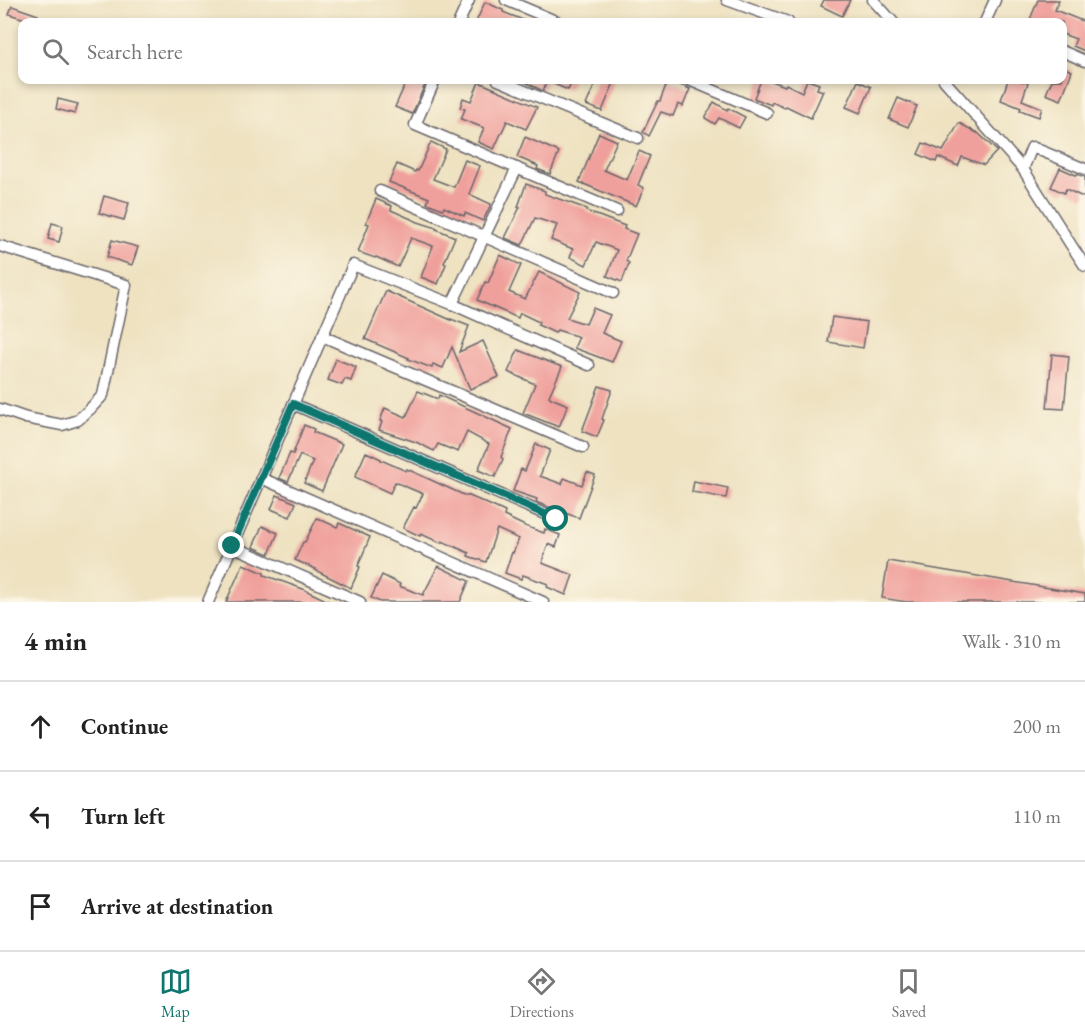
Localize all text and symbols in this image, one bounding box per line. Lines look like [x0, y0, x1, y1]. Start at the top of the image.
search box [18, 18, 1067, 84]
icon: search [39, 35, 72, 68]
text: Search here [87, 37, 182, 66]
route start [542, 505, 568, 531]
route end [218, 532, 244, 558]
text: 4 min [24, 624, 87, 658]
text: Walk · 310 m [962, 628, 1061, 654]
icon: ahead [24, 710, 57, 743]
text: Continue [81, 712, 168, 741]
text: 200 m [1013, 713, 1061, 739]
icon: left [24, 800, 57, 833]
text: Turn left [81, 802, 165, 831]
text: 110 m [1013, 803, 1061, 829]
icon: arrive [24, 890, 57, 923]
text: Arrive at destination [81, 892, 273, 921]
tab: Map [159, 965, 192, 1022]
tab: Directions [510, 965, 574, 1022]
tab: Saved [892, 965, 926, 1022]

